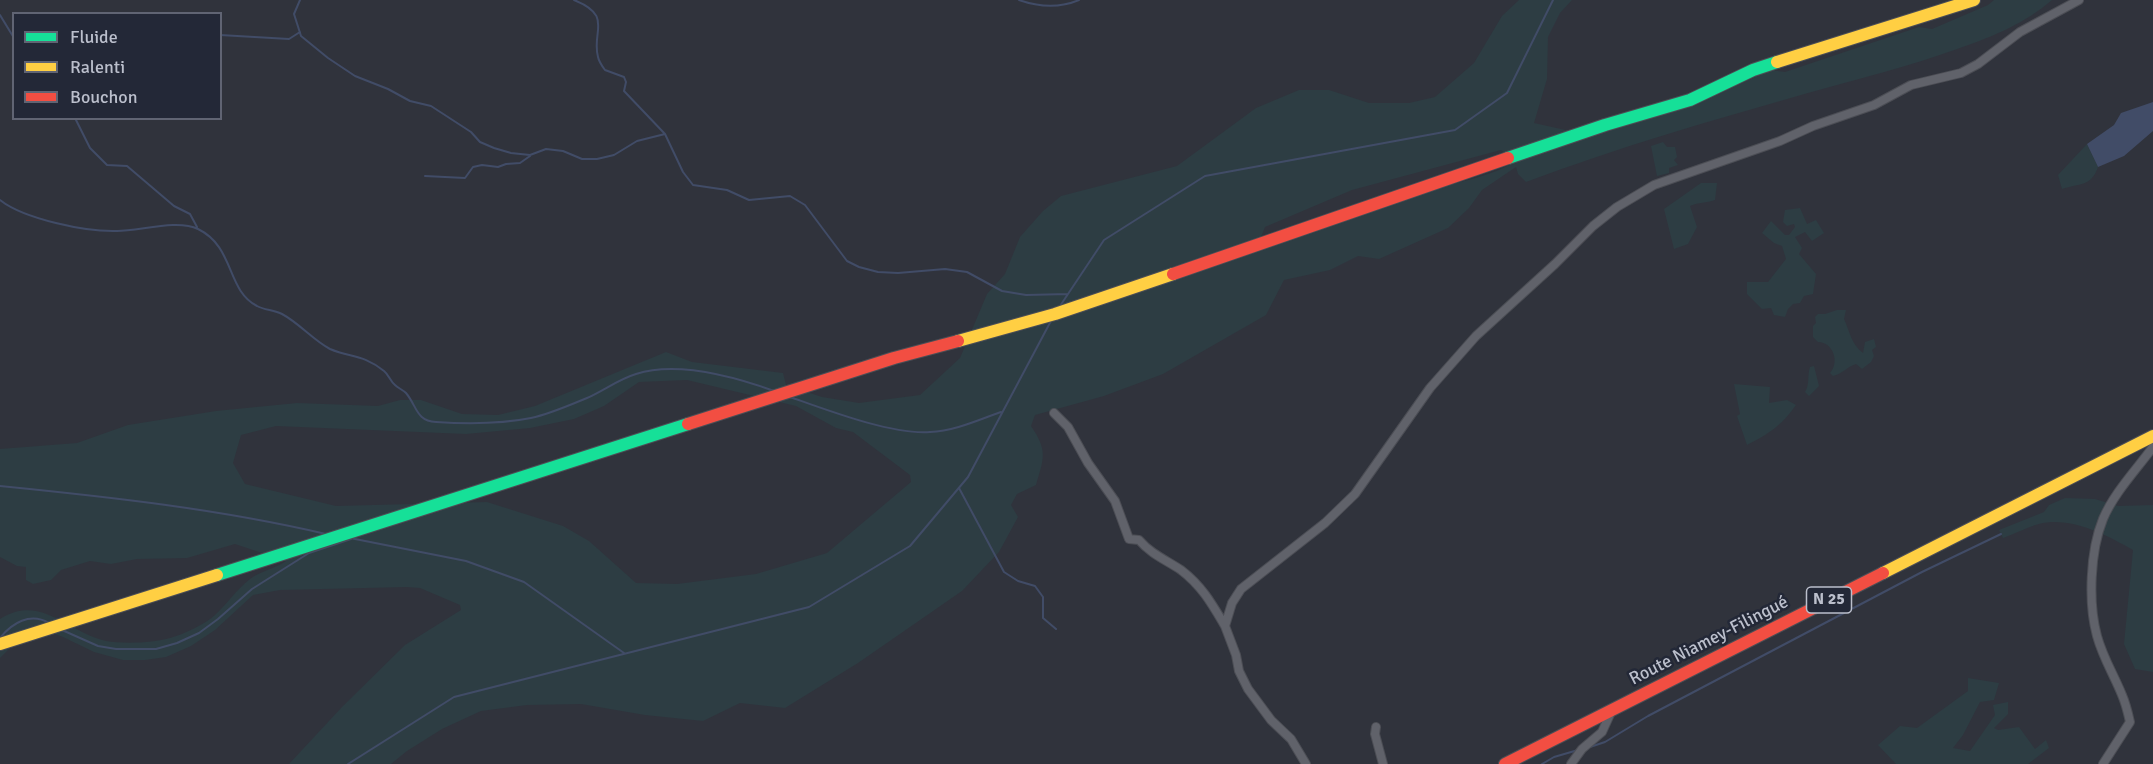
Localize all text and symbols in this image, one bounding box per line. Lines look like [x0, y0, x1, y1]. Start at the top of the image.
legend [12, 12, 222, 120]
text: Fluide [70, 26, 118, 48]
text: Ralenti [70, 56, 125, 78]
text: Bouchon [70, 86, 138, 108]
road number: N 25 [1806, 587, 1852, 613]
street label: Route Niamey-Filingué [1626, 592, 1792, 690]

